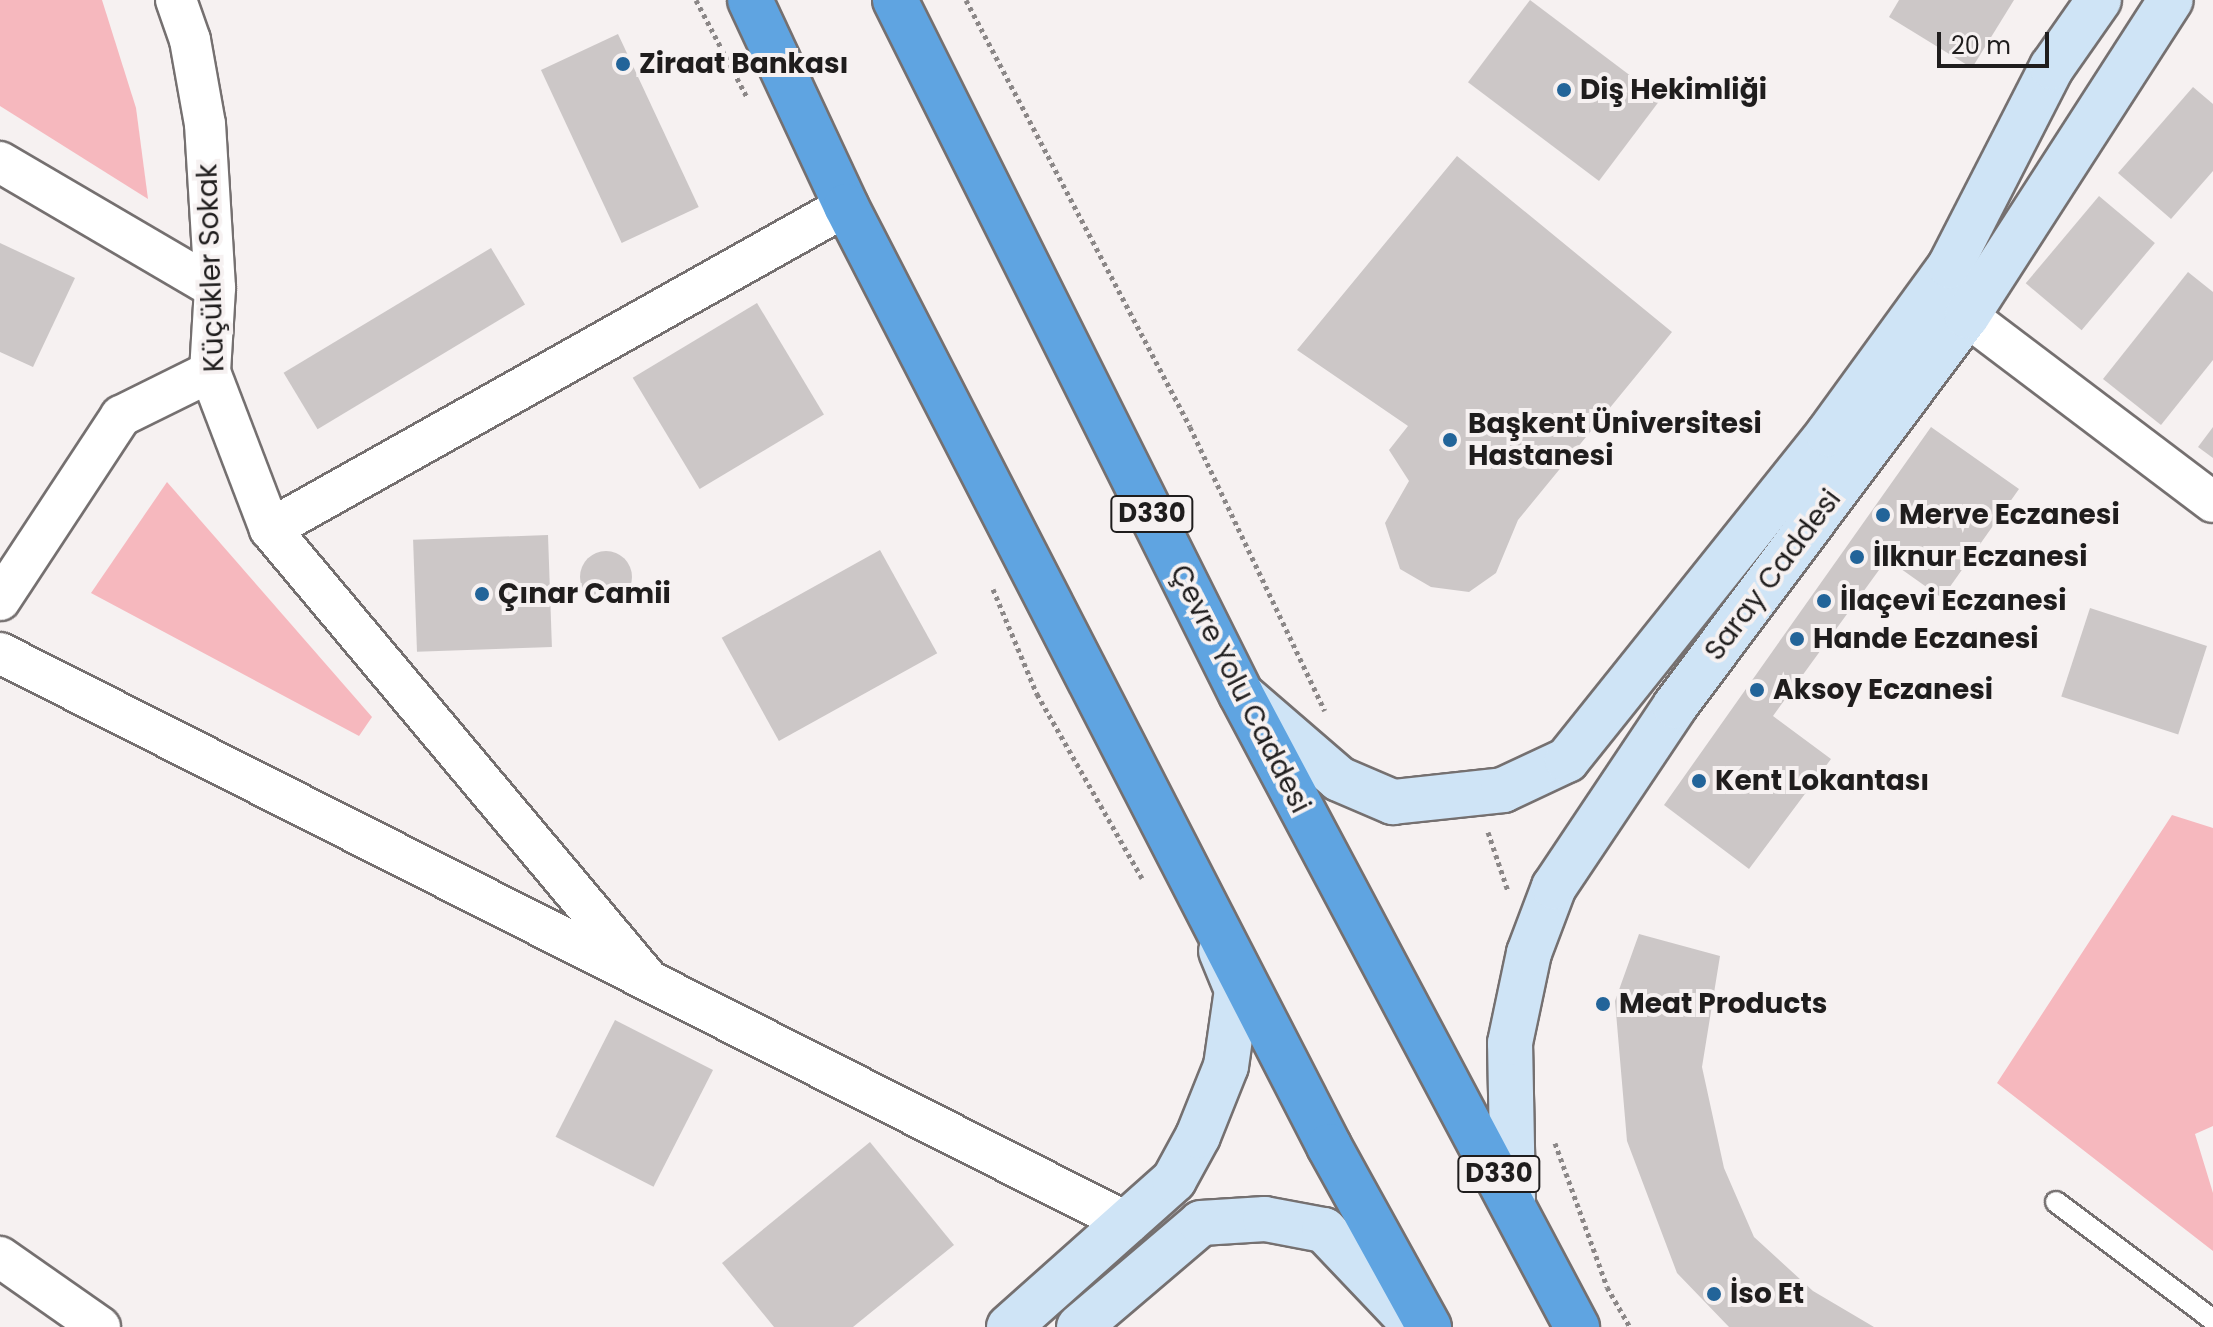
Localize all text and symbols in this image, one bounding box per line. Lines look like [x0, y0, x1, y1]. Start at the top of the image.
scale bar [1941, 16, 2053, 66]
text: 20 m [1951, 29, 2011, 62]
place label: Ziraat Bankası [639, 47, 849, 81]
marker: Ziraat Bankası [614, 55, 632, 73]
place label: Diş Hekimliği [1580, 73, 1767, 107]
marker: Diş Hekimliği [1555, 81, 1573, 99]
street label: Küçükler Sokak [191, 163, 231, 373]
place label: Başkent Üniversitesi Hastanesi [1468, 407, 1762, 473]
marker: Başkent Üniversitesi Hastanesi [1439, 429, 1461, 451]
street label: Saray Caddesi [1698, 483, 1848, 667]
road number: D330 [1110, 492, 1194, 536]
place label: Merve Eczanesi [1899, 498, 2120, 532]
marker: Merve Eczanesi [1874, 506, 1892, 524]
place label: İlknur Eczanesi [1873, 540, 2087, 574]
marker: İlknur Eczanesi [1848, 548, 1866, 566]
street label: Çevre Yolu Caddesi [1163, 559, 1317, 819]
place label: Çınar Camii [498, 577, 671, 611]
place label: İlaçevi Eczanesi [1840, 584, 2066, 618]
marker: Çınar Camii [473, 585, 491, 603]
marker: İlaçevi Eczanesi [1815, 592, 1833, 610]
place label: Hande Eczanesi [1813, 622, 2039, 656]
marker: Hande Eczanesi [1788, 630, 1806, 648]
place label: Aksoy Eczanesi [1773, 673, 1993, 707]
marker: Aksoy Eczanesi [1748, 681, 1766, 699]
place label: Kent Lokantası [1715, 764, 1929, 798]
marker: Kent Lokantası [1690, 772, 1708, 790]
place label: Meat Products [1619, 987, 1827, 1021]
marker: Meat Products [1594, 995, 1612, 1013]
road number: D330 [1457, 1152, 1541, 1196]
place label: İso Et [1730, 1277, 1804, 1311]
marker: İso Et [1705, 1285, 1723, 1303]

